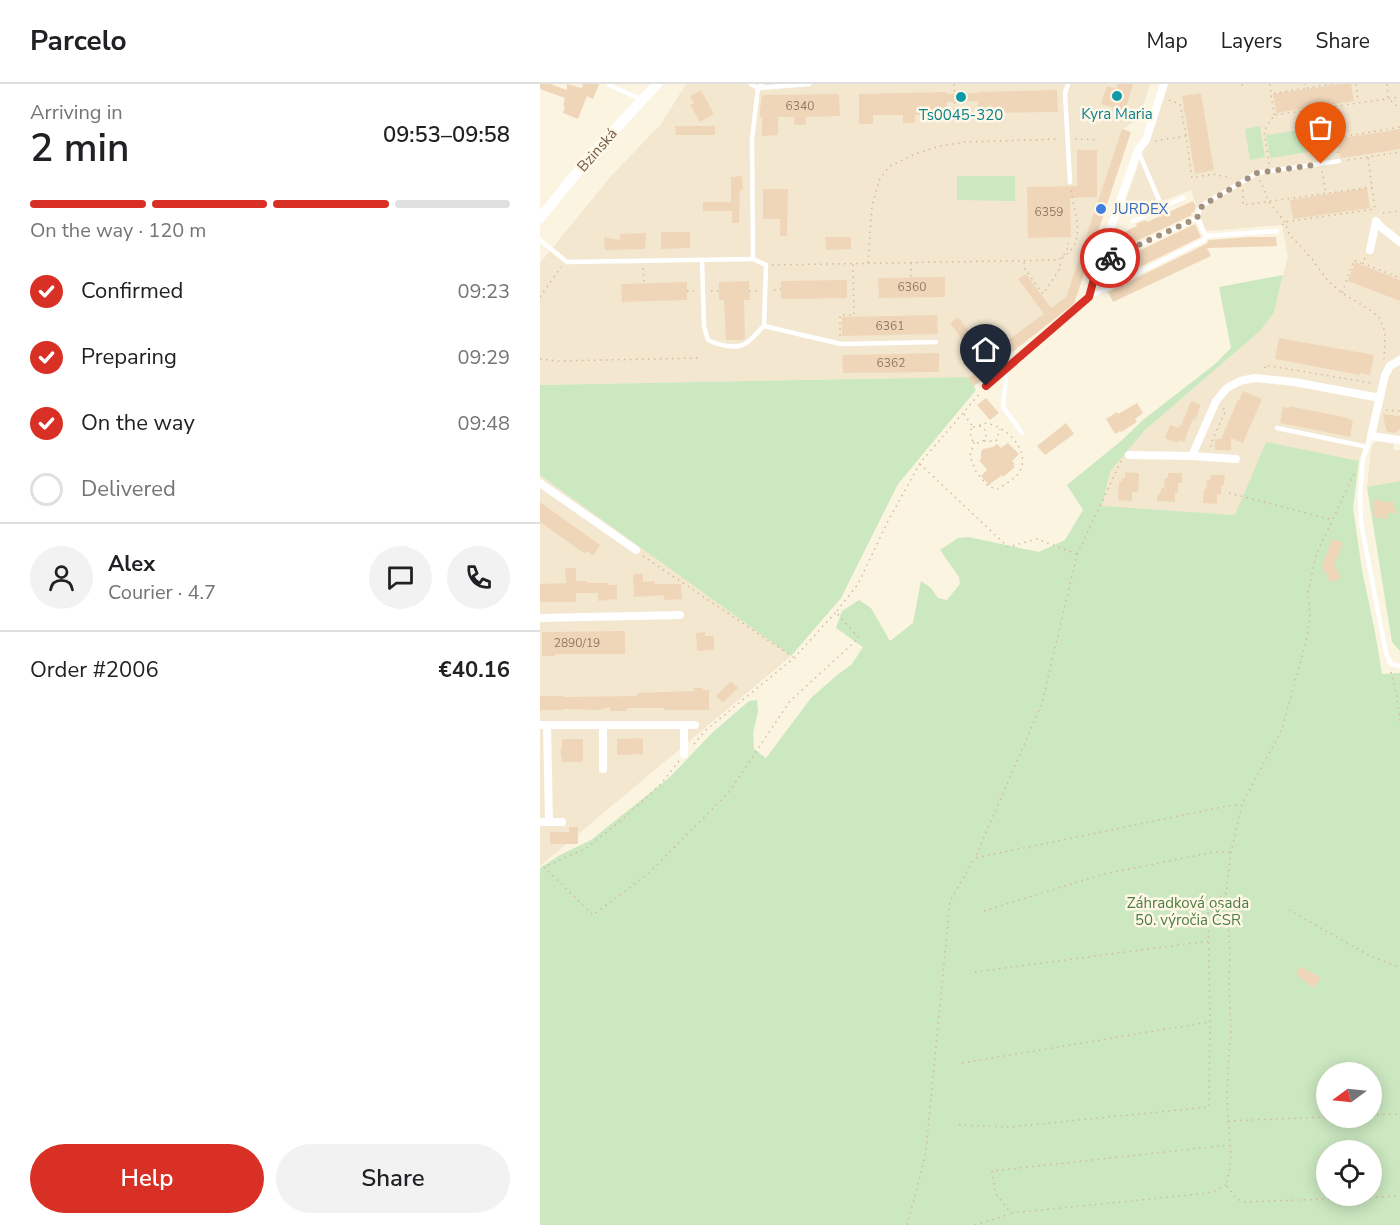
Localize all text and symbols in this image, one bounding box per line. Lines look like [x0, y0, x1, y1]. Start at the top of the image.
text: Parcelo [30, 22, 127, 60]
text: Map [1146, 27, 1188, 55]
text: Layers [1221, 27, 1282, 55]
text: Share [1315, 27, 1370, 55]
marker: Kyra Maria [1110, 89, 1124, 103]
marker: Ts0045-320 [954, 90, 968, 104]
house number: 6340 [786, 98, 814, 114]
text: Arriving in [30, 99, 123, 126]
pin [1295, 102, 1346, 164]
place label: Kyra Maria [1081, 104, 1153, 124]
place label: Ts0045-320 [919, 105, 1003, 125]
icon: bag [1304, 111, 1337, 144]
text: 09:53–09:58 [383, 120, 510, 150]
text: 2 min [30, 122, 129, 175]
street label: Bzinská [572, 124, 622, 176]
place label: JURDEX [1112, 199, 1169, 219]
marker: JURDEX [1094, 202, 1108, 216]
house number: 6359 [1035, 204, 1063, 220]
text: On the way · 120 m [30, 217, 206, 244]
courier [1080, 228, 1140, 288]
icon: bike [1094, 242, 1127, 275]
icon: check [30, 275, 63, 308]
text: Confirmed [81, 276, 183, 306]
text: 09:23 [457, 278, 510, 305]
house number: 6360 [898, 279, 926, 295]
house number: 6361 [876, 318, 904, 334]
pin [960, 324, 1011, 386]
icon: home [969, 333, 1002, 366]
icon: check [30, 341, 63, 374]
text: Preparing [81, 342, 177, 372]
text: 09:29 [457, 344, 510, 371]
house number: 6362 [877, 355, 905, 371]
icon: check [30, 407, 63, 440]
text: On the way [81, 408, 195, 438]
text: 09:48 [457, 410, 510, 437]
text: Delivered [81, 474, 176, 504]
button: person [30, 546, 93, 609]
button: chat [369, 546, 432, 609]
button: phone [447, 546, 510, 609]
text: Alex [108, 549, 155, 579]
text: Courier · 4.7 [108, 579, 216, 606]
house number: 2890/19 [554, 635, 600, 651]
text: Order #2006 [30, 655, 159, 685]
text: €40.16 [439, 655, 510, 685]
park label: Záhradková osada 50. výročia ČSR [1127, 893, 1249, 930]
north arrow [1316, 1062, 1382, 1128]
map controls [1316, 1062, 1382, 1206]
button: locate [1316, 1140, 1382, 1206]
button: Help [30, 1144, 264, 1213]
button: Share [276, 1144, 510, 1213]

